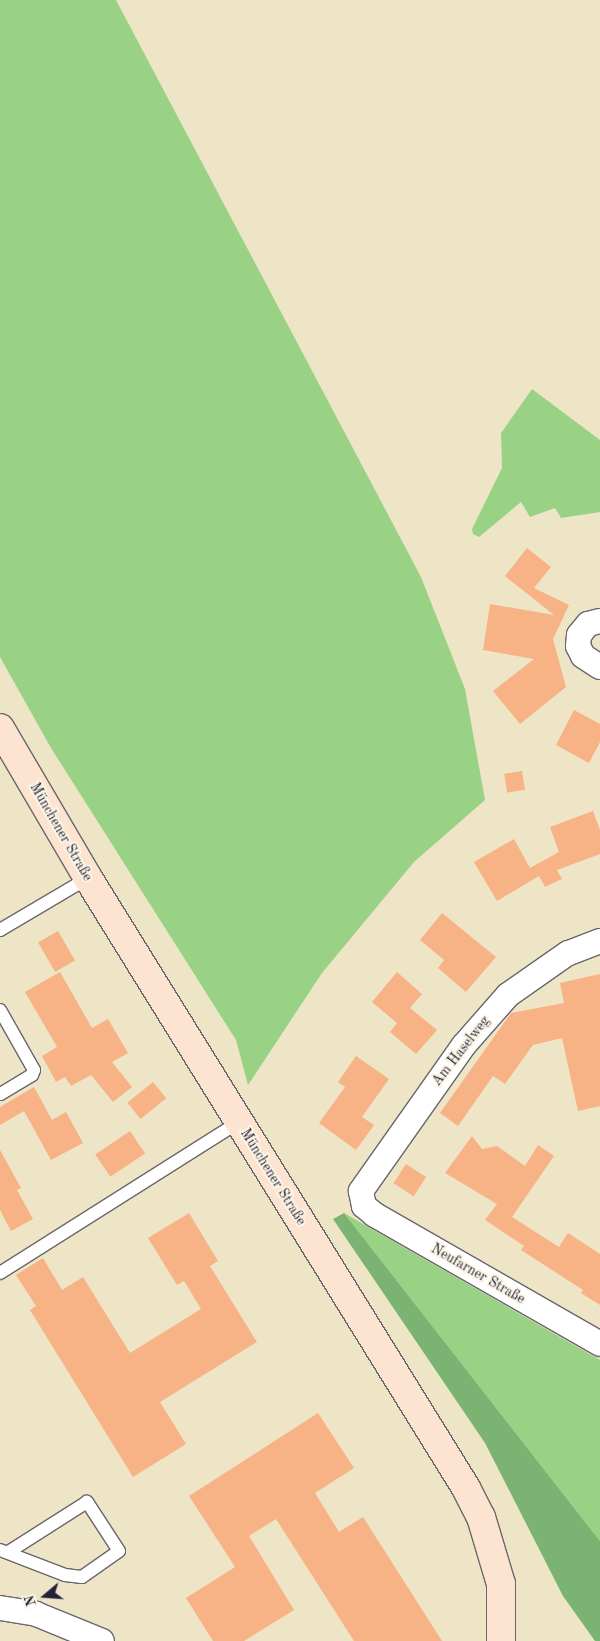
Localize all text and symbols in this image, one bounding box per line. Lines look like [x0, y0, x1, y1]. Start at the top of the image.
street label: Münchener Straße [26, 780, 96, 884]
street label: Am Haselweg [428, 1013, 494, 1089]
street label: Münchener Straße [237, 1126, 309, 1228]
street label: Neufarner Straße [428, 1240, 528, 1308]
north arrow [20, 1571, 70, 1621]
text: N [22, 1593, 39, 1608]

